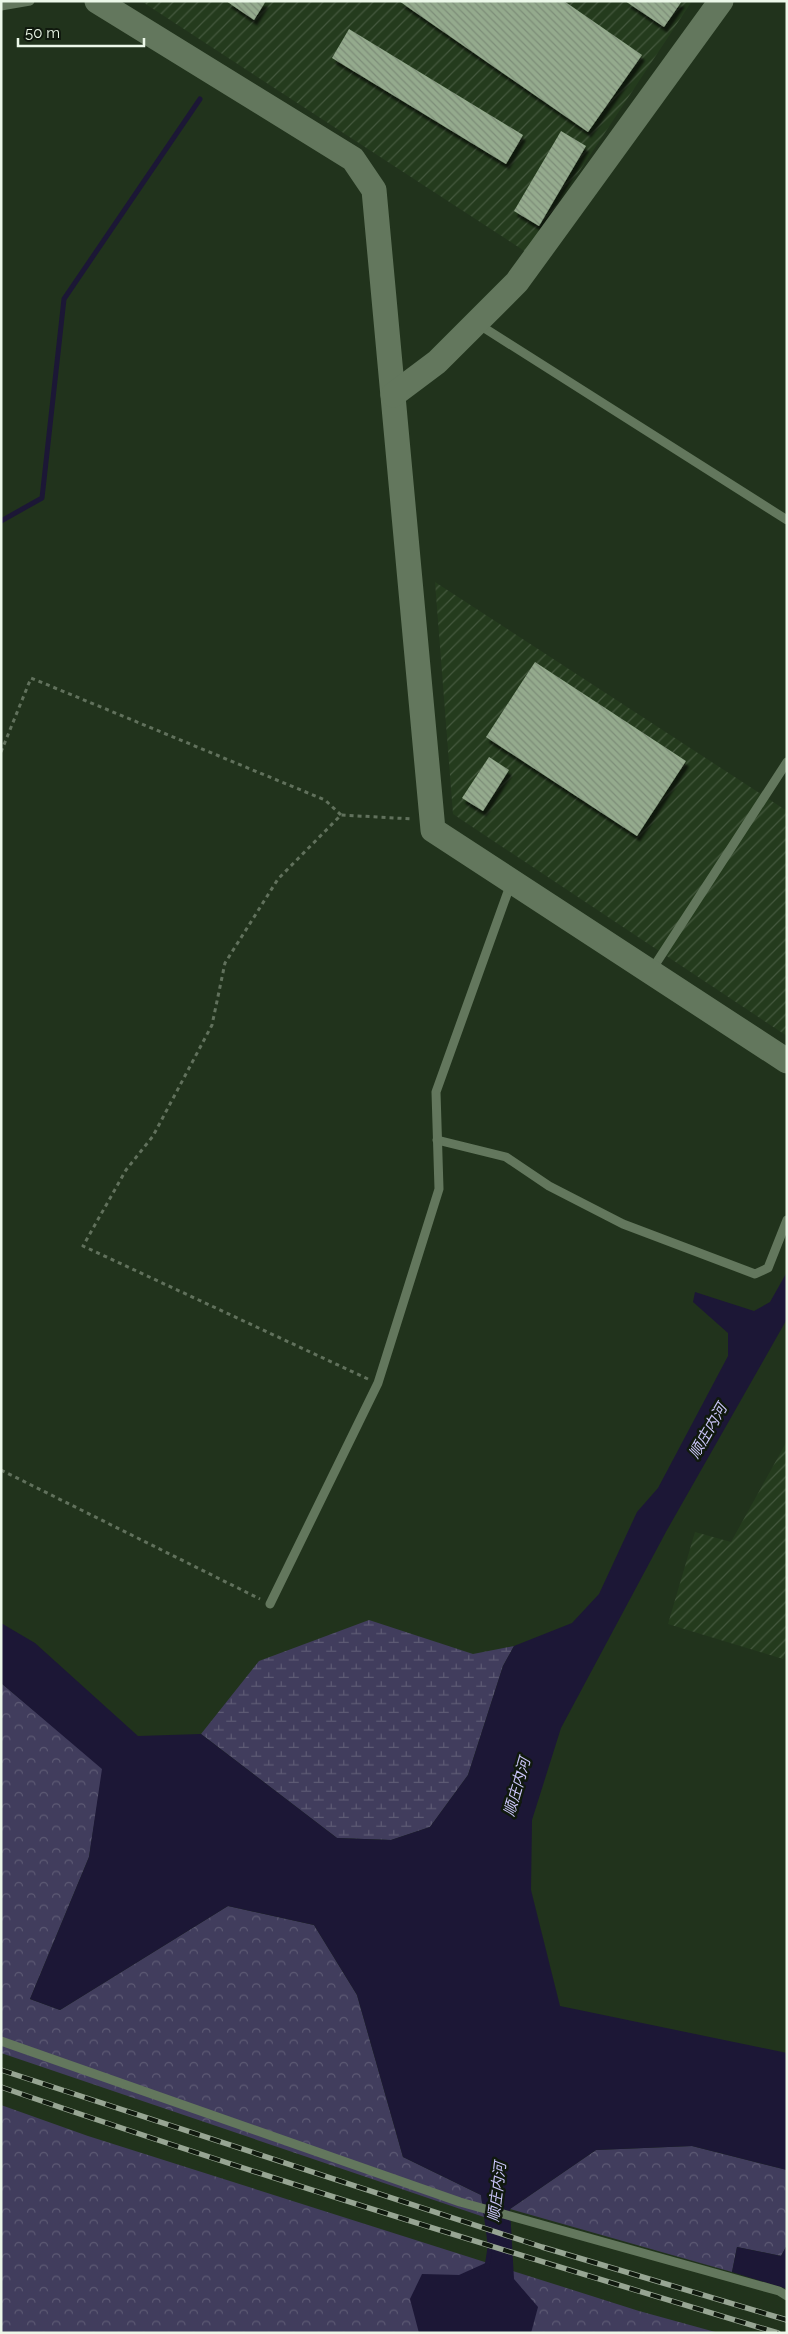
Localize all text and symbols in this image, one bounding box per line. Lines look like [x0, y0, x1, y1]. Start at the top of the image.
scale bar [18, 15, 144, 47]
text: 50 m [25, 24, 60, 42]
water label: 顺庄内河 [685, 1398, 732, 1461]
water label: 顺庄内河 [500, 1753, 535, 1818]
water label: 顺庄内河 [484, 2158, 510, 2223]

